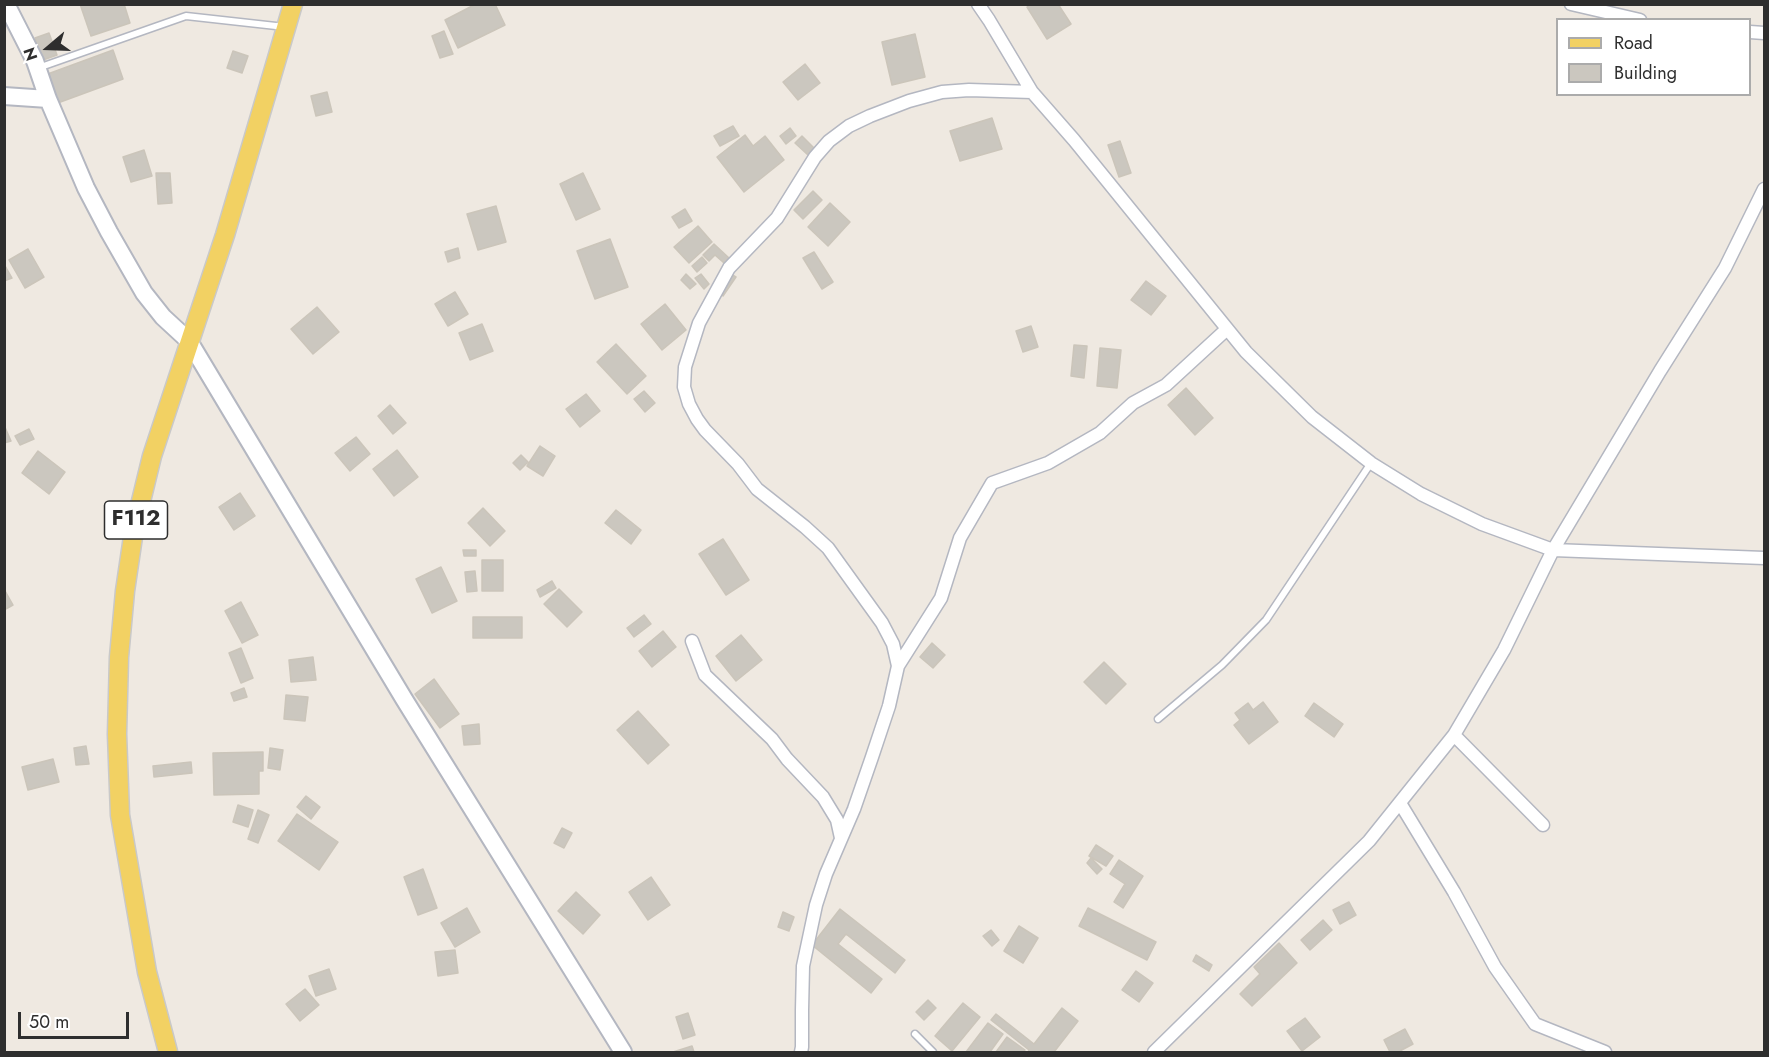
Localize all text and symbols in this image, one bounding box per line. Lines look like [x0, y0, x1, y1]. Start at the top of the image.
north arrow [18, 18, 78, 78]
legend [1556, 18, 1751, 96]
text: Road [1614, 30, 1653, 56]
text: N [18, 44, 43, 64]
text: Building [1614, 60, 1677, 86]
road number: F112 [104, 501, 168, 539]
scale bar [21, 1000, 132, 1038]
text: 50 m [29, 1009, 69, 1035]

